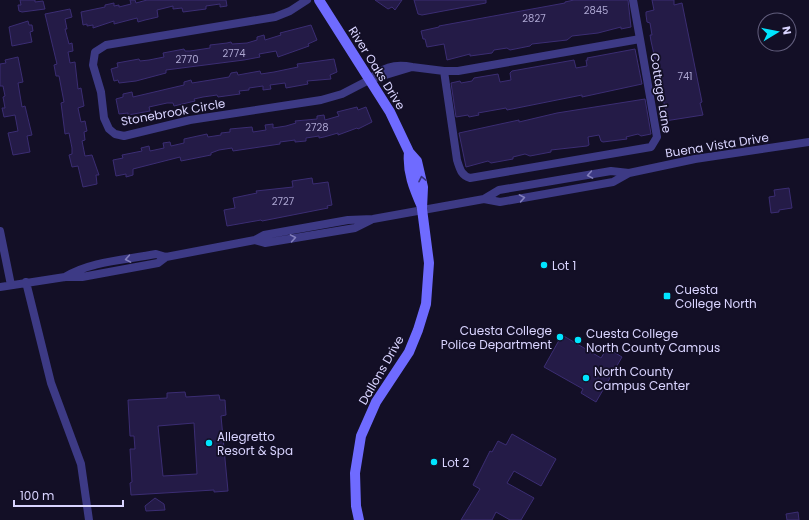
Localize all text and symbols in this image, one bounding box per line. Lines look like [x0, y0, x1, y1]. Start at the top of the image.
house number: 2845 [584, 3, 608, 18]
house number: 2827 [522, 11, 546, 26]
north arrow [757, 12, 797, 52]
street label: River Oaks Drive [345, 23, 409, 113]
text: N [778, 25, 795, 36]
house number: 2774 [223, 46, 245, 61]
house number: 2770 [176, 52, 198, 67]
street label: Cottage Lane [646, 52, 676, 134]
house number: 741 [678, 69, 692, 84]
street label: Stonebrook Circle [119, 94, 227, 130]
house number: 2728 [305, 120, 329, 135]
street label: Buena Vista Drive [664, 128, 770, 162]
one-way arrow [587, 170, 593, 178]
one-way arrow [418, 176, 426, 182]
house number: 2727 [272, 194, 295, 209]
one-way arrow [519, 195, 526, 203]
one-way arrow [290, 234, 297, 243]
one-way arrow [125, 255, 131, 263]
place label: Lot 1 [552, 257, 576, 274]
marker: Lot 1 [539, 260, 549, 270]
place label: Cuesta College North [675, 281, 757, 312]
marker: Cuesta College North [662, 291, 672, 301]
place label: Cuesta College Police Department [441, 322, 552, 353]
place label: Cuesta College North County Campus [586, 325, 720, 356]
street label: Dallons Drive [354, 332, 408, 408]
marker: Cuesta College Police Department [555, 332, 565, 342]
marker: Cuesta College North County Campus [573, 335, 583, 345]
place label: North County Campus Center [594, 363, 690, 394]
marker: North County Campus Center [581, 373, 591, 383]
place label: Allegretto Resort & Spa [217, 428, 293, 459]
marker: Allegretto Resort & Spa [204, 438, 214, 448]
place label: Lot 2 [442, 454, 469, 471]
marker: Lot 2 [429, 457, 439, 467]
scale bar [14, 482, 123, 508]
text: 100 m [20, 487, 54, 504]

